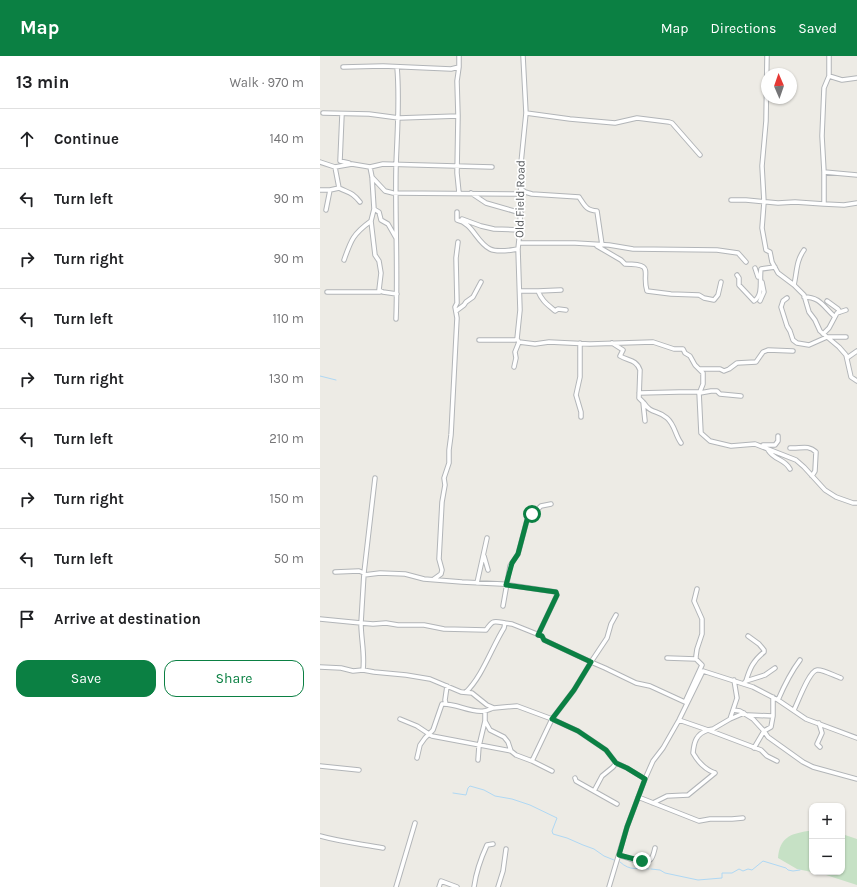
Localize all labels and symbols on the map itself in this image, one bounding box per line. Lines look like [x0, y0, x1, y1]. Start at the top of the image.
north arrow [761, 68, 797, 104]
street label: Old Field Road [512, 160, 528, 238]
route start [523, 505, 541, 523]
route end [633, 852, 651, 870]

